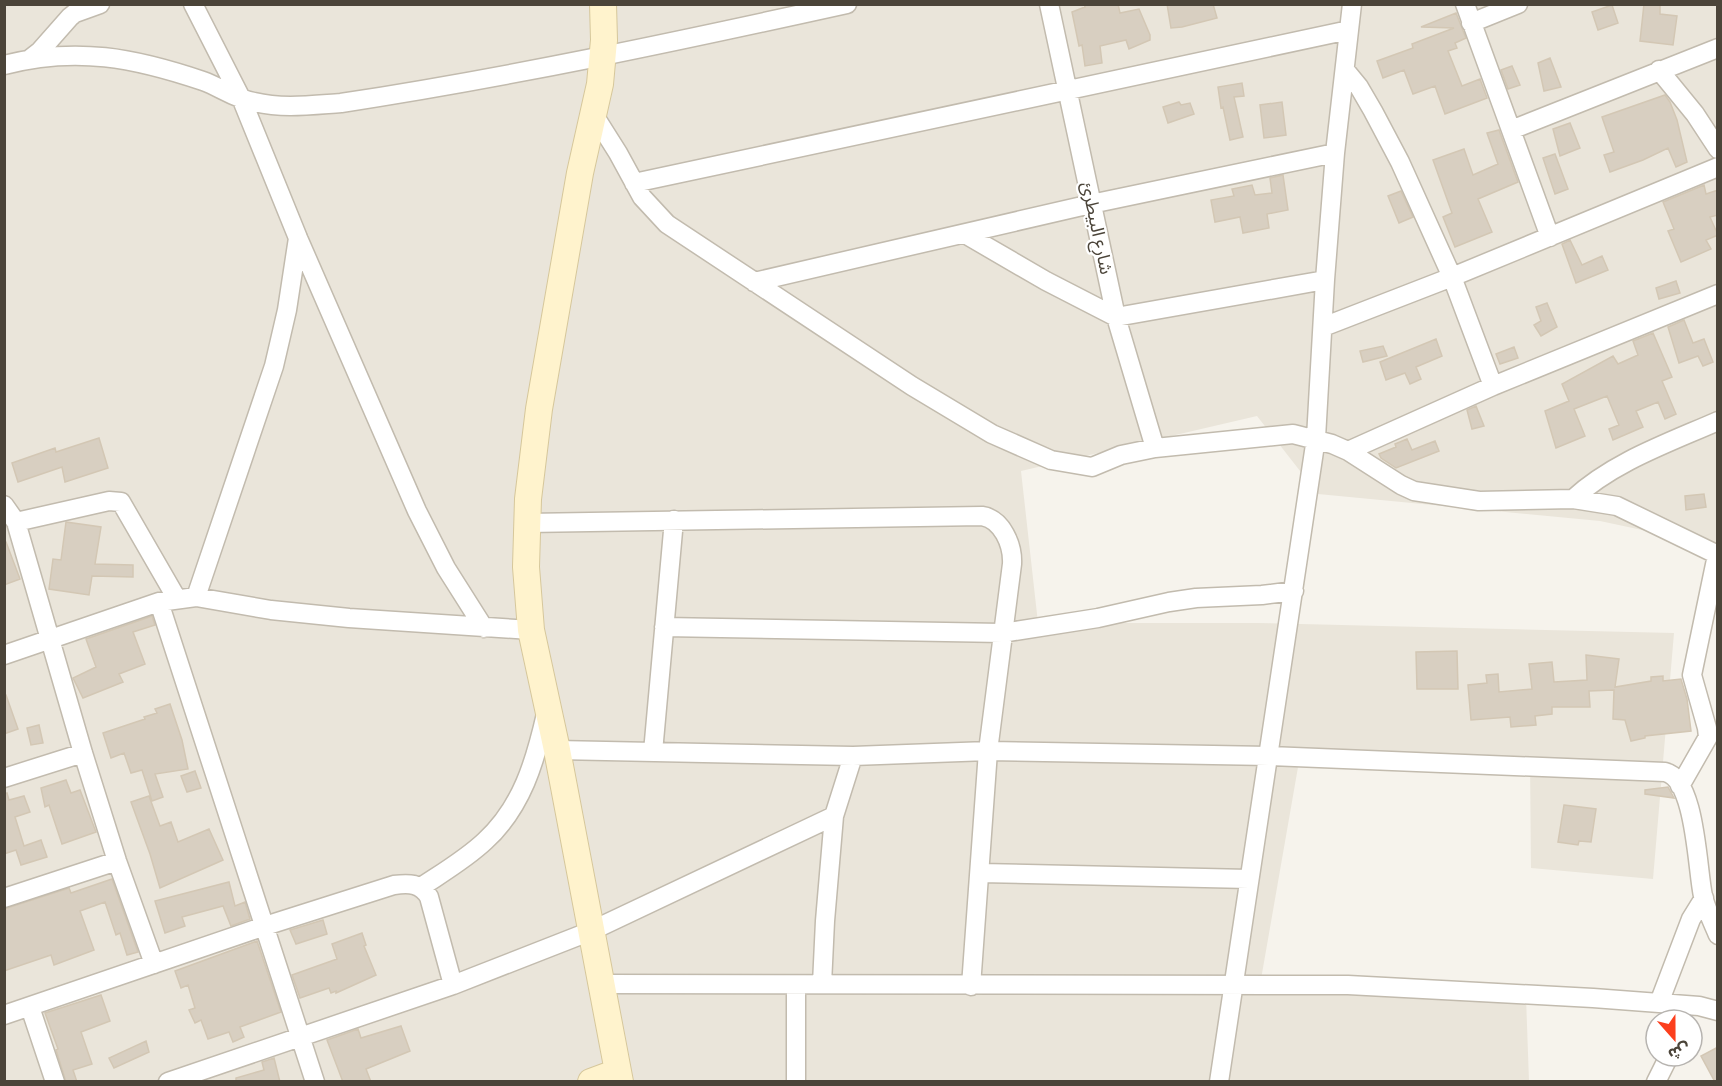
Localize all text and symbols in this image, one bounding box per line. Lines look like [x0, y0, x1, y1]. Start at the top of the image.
street label: شارع البيطرئ [1074, 179, 1120, 277]
north arrow [1644, 1008, 1704, 1068]
text: ش [1665, 1038, 1694, 1066]

